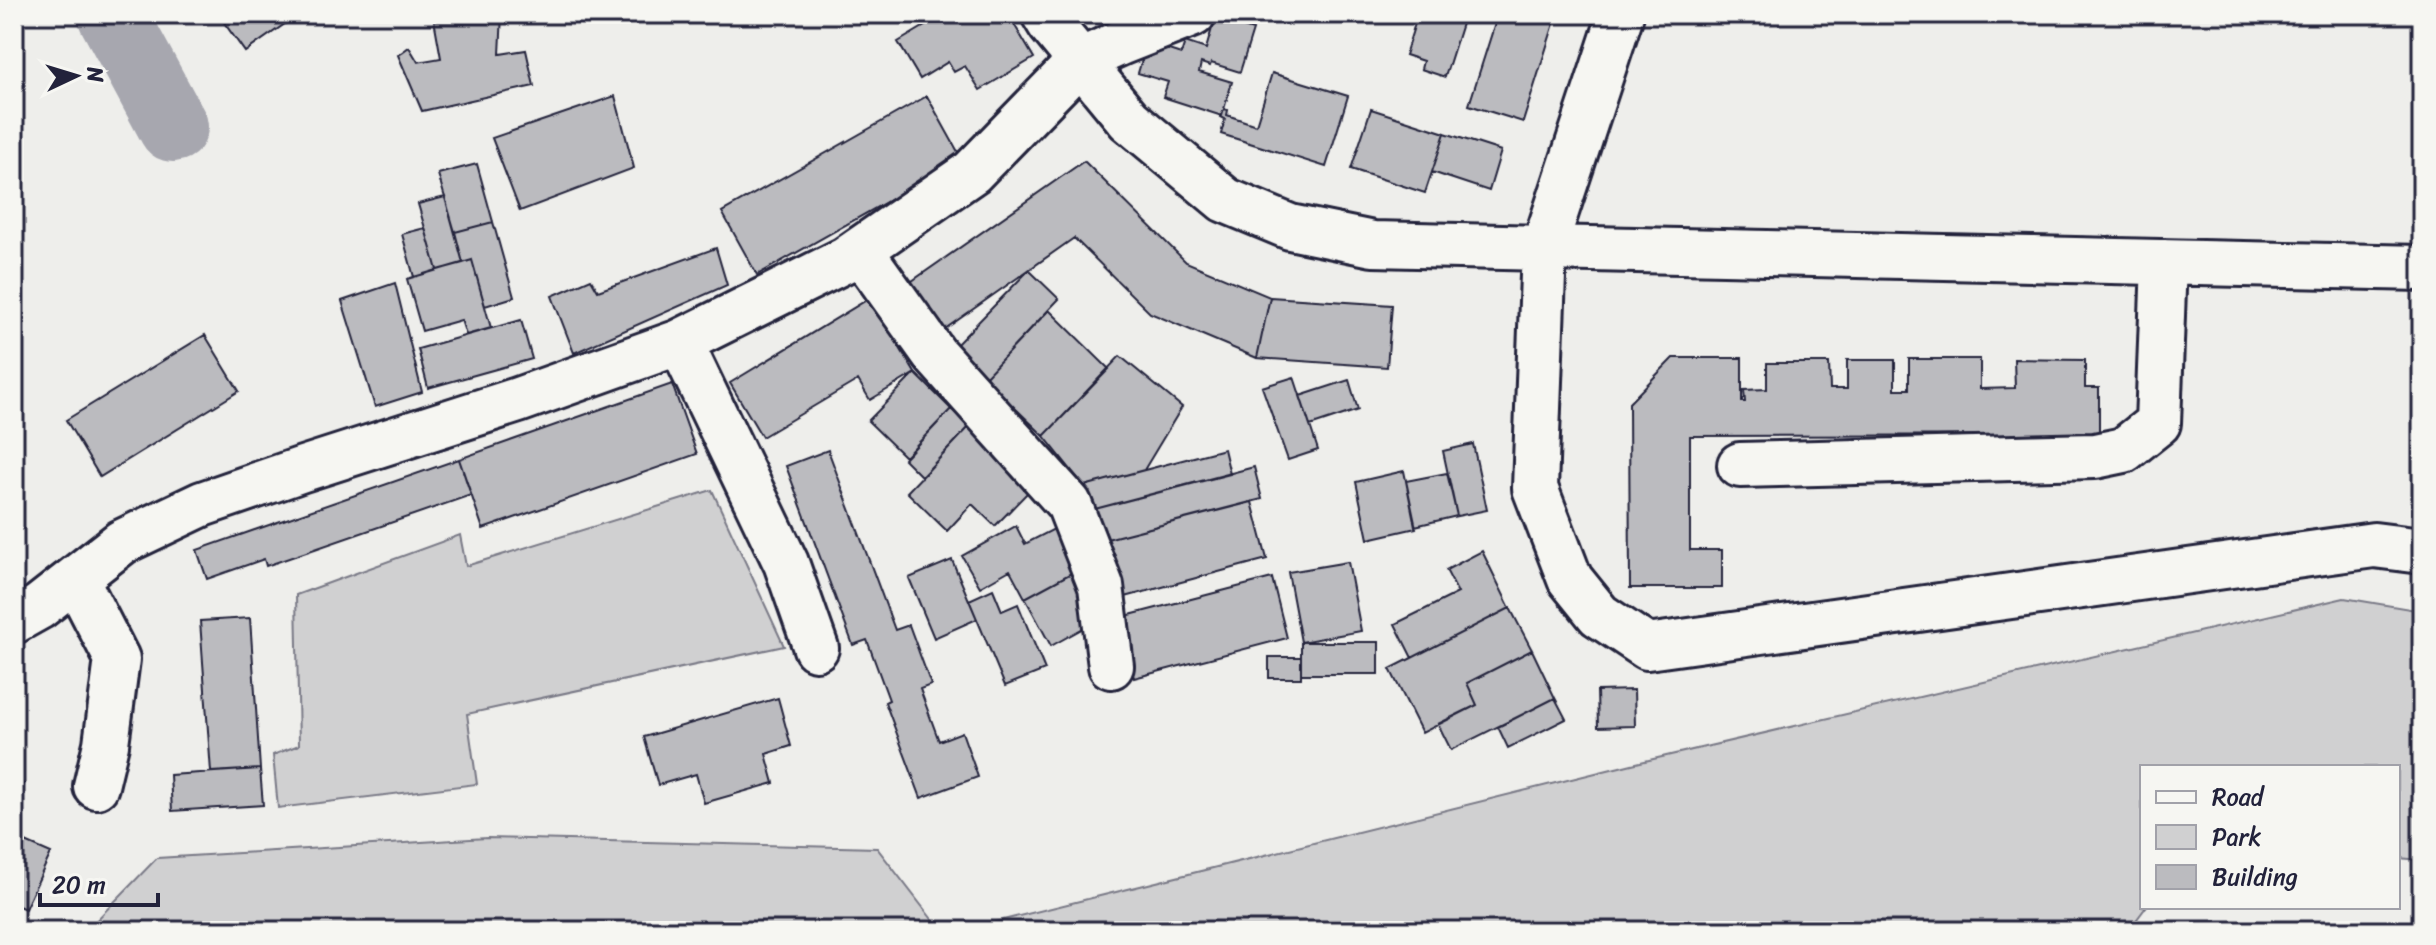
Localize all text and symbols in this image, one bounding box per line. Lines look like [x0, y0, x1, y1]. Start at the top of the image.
north arrow [36, 36, 116, 116]
text: N [75, 65, 115, 84]
legend [2140, 765, 2400, 909]
text: Road [2212, 776, 2266, 818]
text: Park [2212, 816, 2261, 858]
text: Building [2212, 856, 2298, 898]
scale bar [40, 857, 158, 907]
text: 20 m [52, 864, 106, 906]

